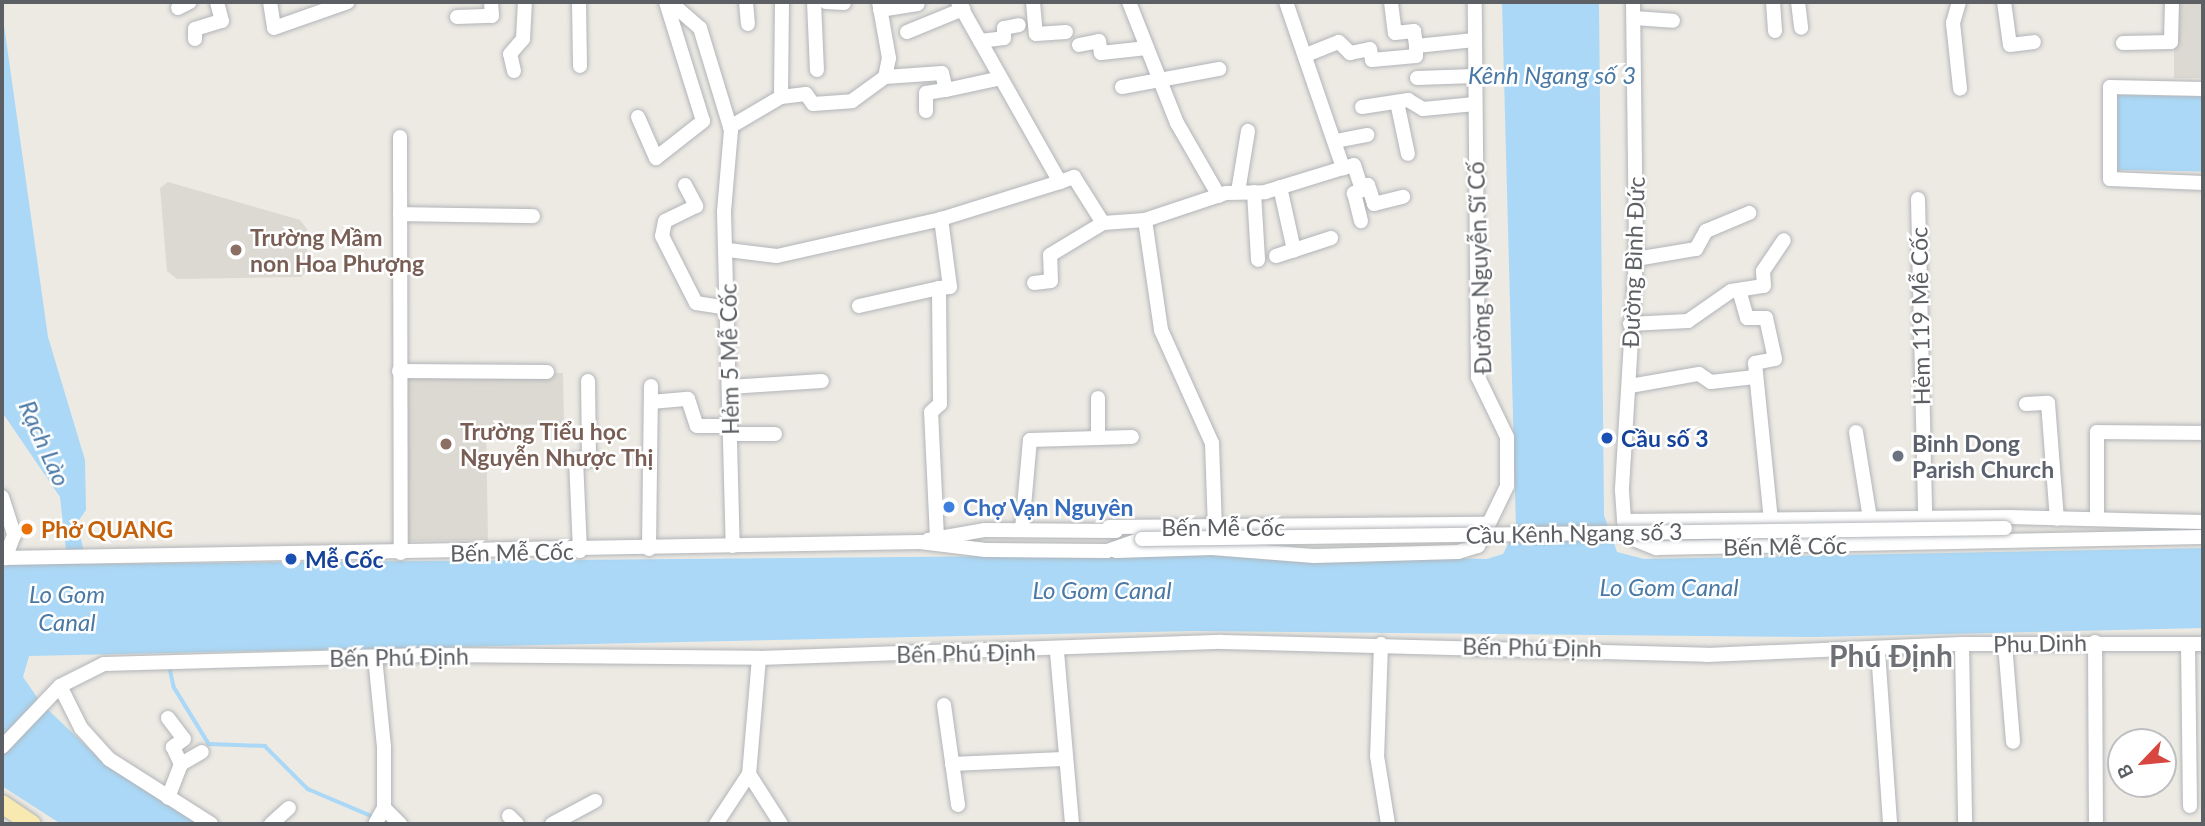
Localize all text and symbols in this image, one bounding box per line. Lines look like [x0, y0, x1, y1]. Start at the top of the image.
water label: Kênh Ngang số 3 [1468, 61, 1636, 89]
street label: Đường Nguyễn Sĩ Cố [1461, 161, 1497, 375]
street label: Đường Bình Đức [1616, 176, 1650, 348]
place label: Trường Mầm non Hoa Phượng [250, 223, 424, 277]
street label: Hẻm 119 Mễ Cốc [1905, 227, 1935, 405]
marker: Trường Mầm non Hoa Phượng [228, 242, 244, 258]
street label: Hẻm 5 Mễ Cốc [714, 283, 744, 435]
water label: Rạch Lào [13, 396, 77, 490]
place label: Trường Tiểu học Nguyễn Nhược Thị [460, 417, 654, 471]
place label: Cầu số 3 [1621, 424, 1709, 452]
place label: Binh Dong Parish Church [1912, 429, 2054, 483]
marker: Cầu số 3 [1599, 430, 1615, 446]
marker: Trường Tiểu học Nguyễn Nhược Thị [438, 436, 454, 452]
marker: Binh Dong Parish Church [1890, 448, 1906, 464]
place label: Chợ Vạn Nguyên [963, 493, 1135, 521]
marker: Chợ Vạn Nguyên [941, 499, 957, 515]
street label: Bến Mễ Cốc [1161, 513, 1285, 541]
place label: Phở QUANG [41, 515, 174, 543]
street label: Cầu Kênh Ngang số 3 [1465, 517, 1683, 549]
marker: Phở QUANG [19, 521, 35, 537]
street label: Bến Mễ Cốc [1723, 531, 1847, 561]
street label: Bến Mễ Cốc [450, 537, 574, 567]
place label: Mễ Cốc [305, 545, 384, 573]
marker: Mễ Cốc [283, 551, 299, 567]
water label: Lo Gom Canal [1599, 573, 1739, 601]
water label: Lo Gom Canal [1032, 576, 1172, 604]
water label: Lo Gom Canal [29, 580, 105, 636]
street label: Phu Dinh [1993, 628, 2087, 658]
street label: Bến Phú Định [1462, 632, 1602, 662]
district label: Phú Định [1829, 637, 1953, 673]
street label: Bến Phú Định [896, 638, 1036, 668]
street label: Bến Phú Định [329, 642, 469, 672]
north arrow [2107, 728, 2177, 798]
text: B [2111, 761, 2138, 782]

